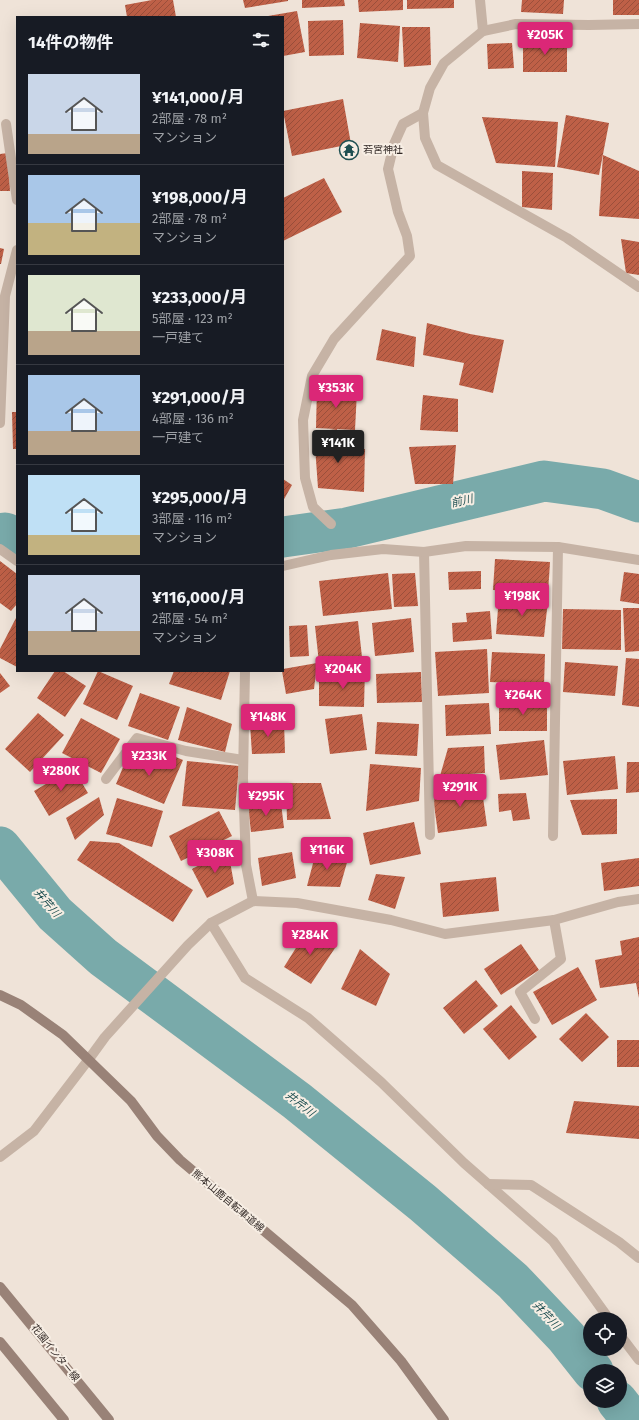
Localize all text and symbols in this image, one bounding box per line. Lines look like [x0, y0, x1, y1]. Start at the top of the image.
pin: ¥205K [517, 22, 573, 56]
text: ¥205K [527, 27, 563, 42]
icon: filters [250, 29, 272, 51]
text: 14件の物件 [28, 32, 114, 53]
text: ¥141,000/月 [152, 87, 245, 108]
icon: home [60, 90, 108, 138]
text: 2部屋 · 78 m² [152, 111, 227, 126]
text: マンション [152, 130, 217, 145]
temple icon: 若宮神社 [338, 139, 360, 161]
place label: 若宮神社 [363, 144, 403, 156]
text: ¥198,000/月 [152, 187, 248, 208]
icon: home [60, 191, 108, 239]
text: 2部屋 · 78 m² [152, 211, 227, 226]
text: マンション [152, 230, 217, 245]
text: ¥233,000/月 [152, 287, 247, 308]
icon: home [60, 291, 108, 339]
text: 5部屋 · 123 m² [152, 311, 233, 326]
text: 一戸建て [152, 330, 204, 345]
pin: ¥353K [308, 375, 364, 409]
text: ¥353K [318, 380, 354, 395]
text: ¥291,000/月 [152, 387, 247, 408]
icon: home [60, 391, 108, 439]
text: 4部屋 · 136 m² [152, 411, 234, 426]
text: 一戸建て [152, 430, 204, 445]
pin: ¥141K [310, 430, 366, 464]
text: ¥141K [321, 435, 355, 450]
text: ¥295,000/月 [152, 487, 248, 508]
icon: home [60, 491, 108, 539]
water label: 前川 [450, 492, 475, 510]
text: 3部屋 · 116 m² [152, 511, 232, 526]
text: マンション [152, 530, 217, 545]
pin: ¥198K [494, 583, 550, 617]
text: ¥116,000/月 [152, 587, 246, 608]
text: ¥198K [504, 588, 540, 603]
icon: home [60, 591, 108, 639]
text: 2部屋 · 54 m² [152, 611, 228, 626]
text: マンション [152, 630, 217, 645]
pin: ¥204K [315, 656, 371, 690]
text: ¥204K [324, 661, 362, 676]
pin: ¥264K [495, 682, 551, 716]
text: ¥264K [505, 687, 541, 702]
pin: ¥148K [240, 704, 296, 738]
text: ¥148K [250, 709, 286, 724]
pin: ¥233K [121, 743, 177, 777]
text: ¥233K [131, 748, 167, 763]
pin: ¥280K [33, 758, 89, 792]
text: ¥280K [42, 763, 80, 778]
pin: ¥291K [432, 774, 488, 808]
text: ¥291K [442, 779, 478, 794]
pin: ¥295K [238, 783, 294, 817]
text: ¥295K [248, 788, 284, 803]
pin: ¥116K [299, 837, 355, 871]
pin: ¥308K [187, 840, 243, 874]
text: ¥116K [310, 842, 344, 857]
text: ¥308K [196, 845, 234, 860]
water label: 井芹川 [31, 886, 63, 920]
pin: ¥284K [282, 922, 338, 956]
text: ¥284K [291, 927, 329, 942]
water label: 井芹川 [283, 1089, 318, 1120]
street label: 熊本山鹿自転車道線 [190, 1167, 266, 1235]
water label: 井芹川 [530, 1299, 563, 1332]
map controls [583, 1312, 627, 1408]
button: locate [583, 1312, 627, 1356]
street label: 花園インター線 [28, 1322, 82, 1384]
button: layers [583, 1364, 627, 1408]

